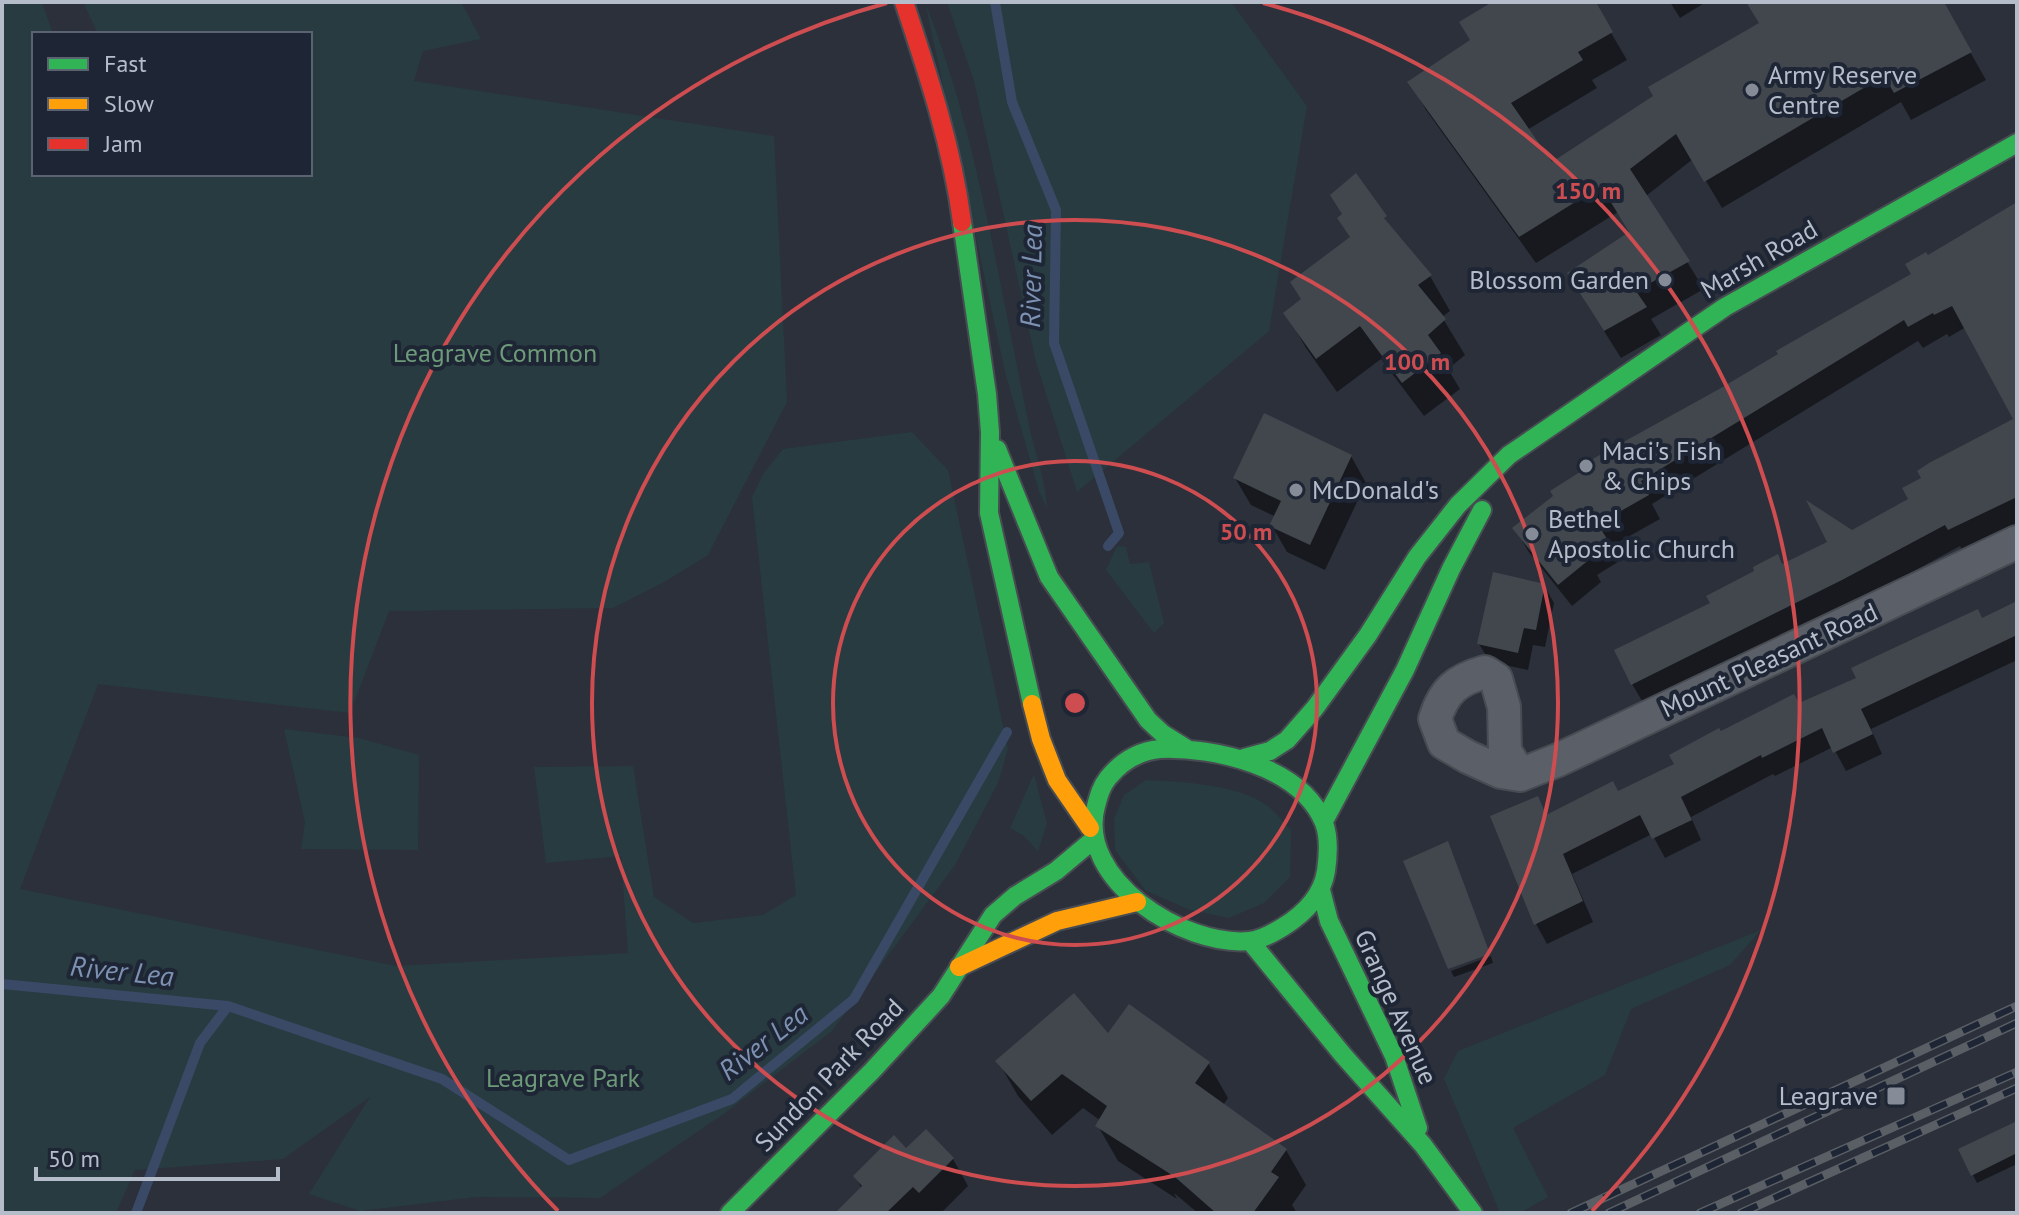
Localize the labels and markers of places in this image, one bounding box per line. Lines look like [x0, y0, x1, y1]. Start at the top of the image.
place label: Army Reserve Centre [1768, 58, 1917, 121]
marker: Army Reserve Centre [1743, 81, 1761, 99]
place label: Blossom Garden [1469, 263, 1649, 296]
marker: Blossom Garden [1656, 271, 1674, 289]
place label: Maci's Fish & Chips [1602, 434, 1722, 497]
marker: Maci's Fish & Chips [1577, 457, 1595, 475]
place label: McDonald's [1312, 473, 1439, 506]
marker: McDonald's [1287, 481, 1305, 499]
place label: Bethel Apostolic Church [1548, 502, 1735, 565]
marker: Bethel Apostolic Church [1523, 525, 1541, 543]
centre of rings [1061, 689, 1089, 717]
place label: Leagrave [1779, 1079, 1878, 1112]
marker: Leagrave [1885, 1085, 1907, 1107]

